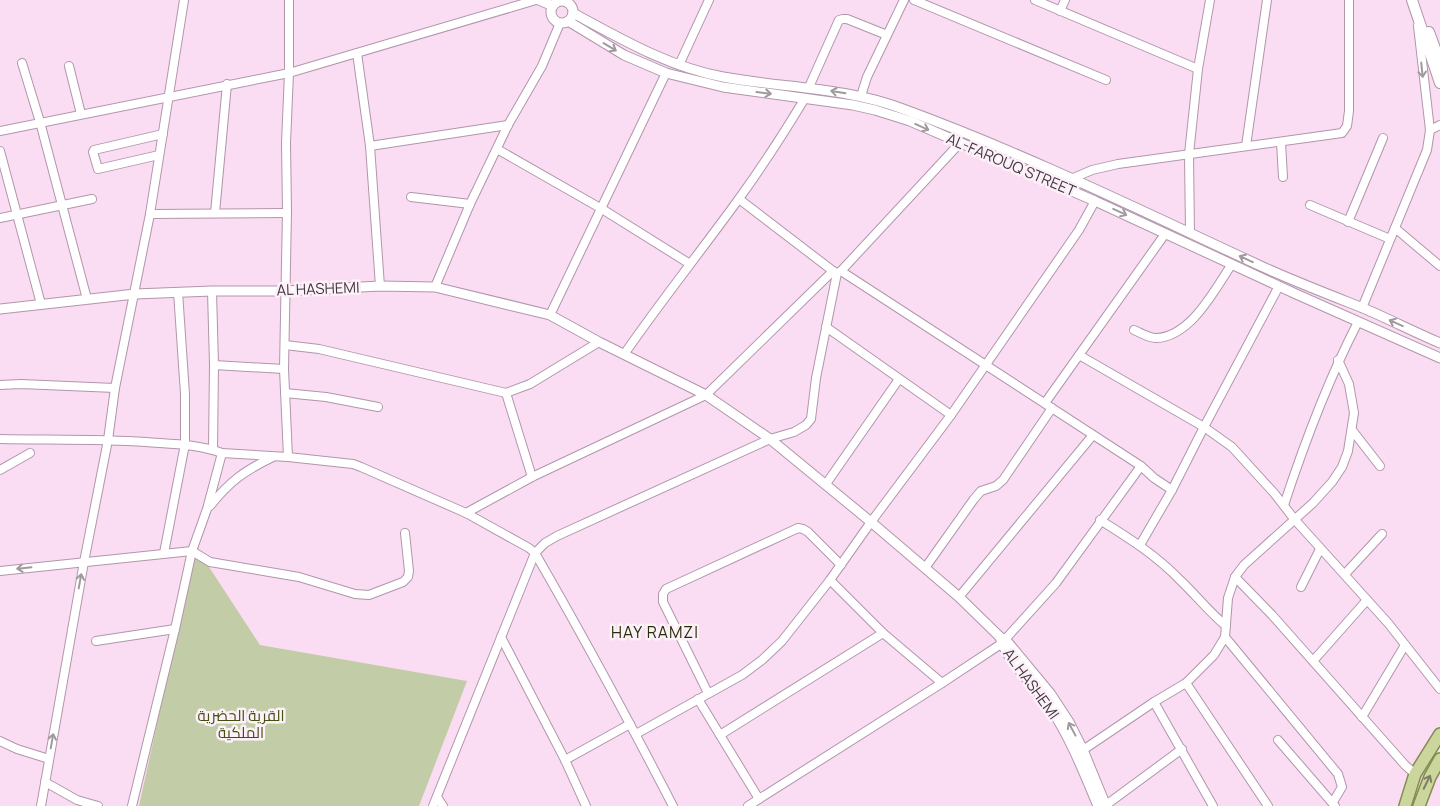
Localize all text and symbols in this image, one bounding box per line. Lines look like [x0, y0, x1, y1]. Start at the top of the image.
one-way arrow [602, 42, 616, 52]
one-way arrow [1417, 62, 1427, 78]
one-way arrow [830, 87, 846, 97]
one-way arrow [756, 88, 772, 98]
one-way arrow [914, 122, 929, 132]
street label: AL-FAROUQ STREET [943, 128, 1079, 201]
one-way arrow [1112, 207, 1127, 217]
one-way arrow [1239, 254, 1254, 264]
street label: AL HASHEMI [276, 277, 360, 300]
one-way arrow [1389, 318, 1404, 327]
one-way arrow [17, 563, 33, 573]
one-way arrow [76, 573, 86, 589]
district label: HAY RAMZI [611, 621, 699, 643]
street label: AL HASHEMI [998, 644, 1064, 723]
park label: القرية الحضرية الملكية [198, 705, 285, 743]
one-way arrow [1067, 722, 1077, 737]
one-way arrow [48, 733, 58, 749]
one-way arrow [1423, 775, 1433, 790]

